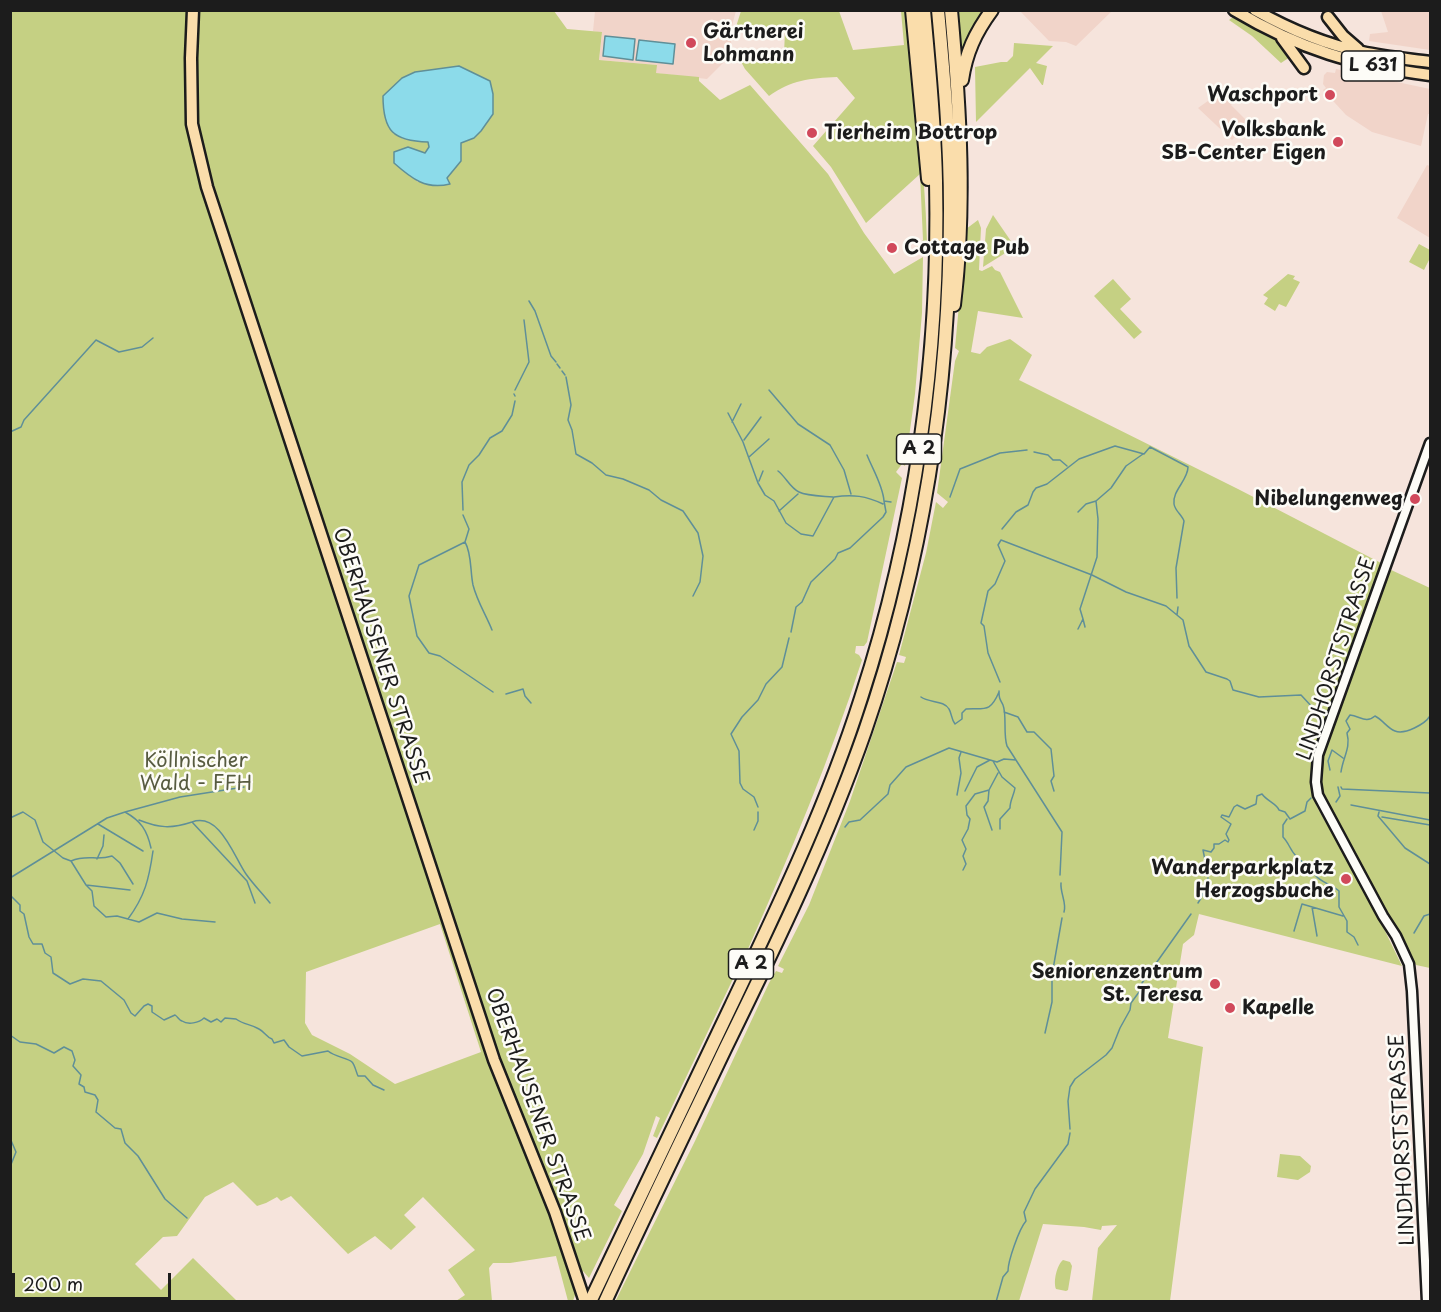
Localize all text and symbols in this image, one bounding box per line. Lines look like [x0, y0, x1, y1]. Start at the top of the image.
place label: Gärtnerei Lohmann [703, 20, 803, 67]
marker: Gärtnerei Lohmann [684, 36, 698, 50]
road number: L 631 [1342, 51, 1404, 81]
place label: Waschport [1207, 83, 1318, 107]
marker: Waschport [1323, 88, 1337, 102]
place label: Volksbank SB-Center Eigen [1161, 118, 1326, 165]
place label: Tierheim Bottrop [824, 121, 997, 145]
marker: Tierheim Bottrop [805, 126, 819, 140]
marker: Volksbank SB-Center Eigen [1331, 135, 1345, 149]
place label: Cottage Pub [904, 236, 1029, 260]
marker: Cottage Pub [885, 241, 899, 255]
road number: A 2 [896, 434, 942, 464]
place label: Nibelungenweg [1254, 487, 1403, 511]
marker: Nibelungenweg [1408, 492, 1422, 506]
street label: OBERHAUSENER STRASSE [327, 525, 433, 787]
street label: LINDHORSTSTRASSE [1293, 555, 1381, 763]
park label: Köllnischer Wald - FFH [140, 749, 252, 796]
place label: Wanderparkplatz Herzogsbuche [1151, 856, 1334, 903]
marker: Wanderparkplatz Herzogsbuche [1339, 872, 1353, 886]
road number: A 2 [728, 949, 774, 979]
place label: Seniorenzentrum St. Teresa [1031, 960, 1203, 1007]
marker: Seniorenzentrum St. Teresa [1208, 977, 1222, 991]
street label: OBERHAUSENER STRASSE [480, 985, 594, 1245]
place label: Kapelle [1242, 996, 1314, 1020]
marker: Kapelle [1223, 1001, 1237, 1015]
street label: LINDHORSTSTRASSE [1385, 1034, 1421, 1246]
scale bar [15, 1261, 174, 1299]
text: 200 m [23, 1270, 83, 1297]

